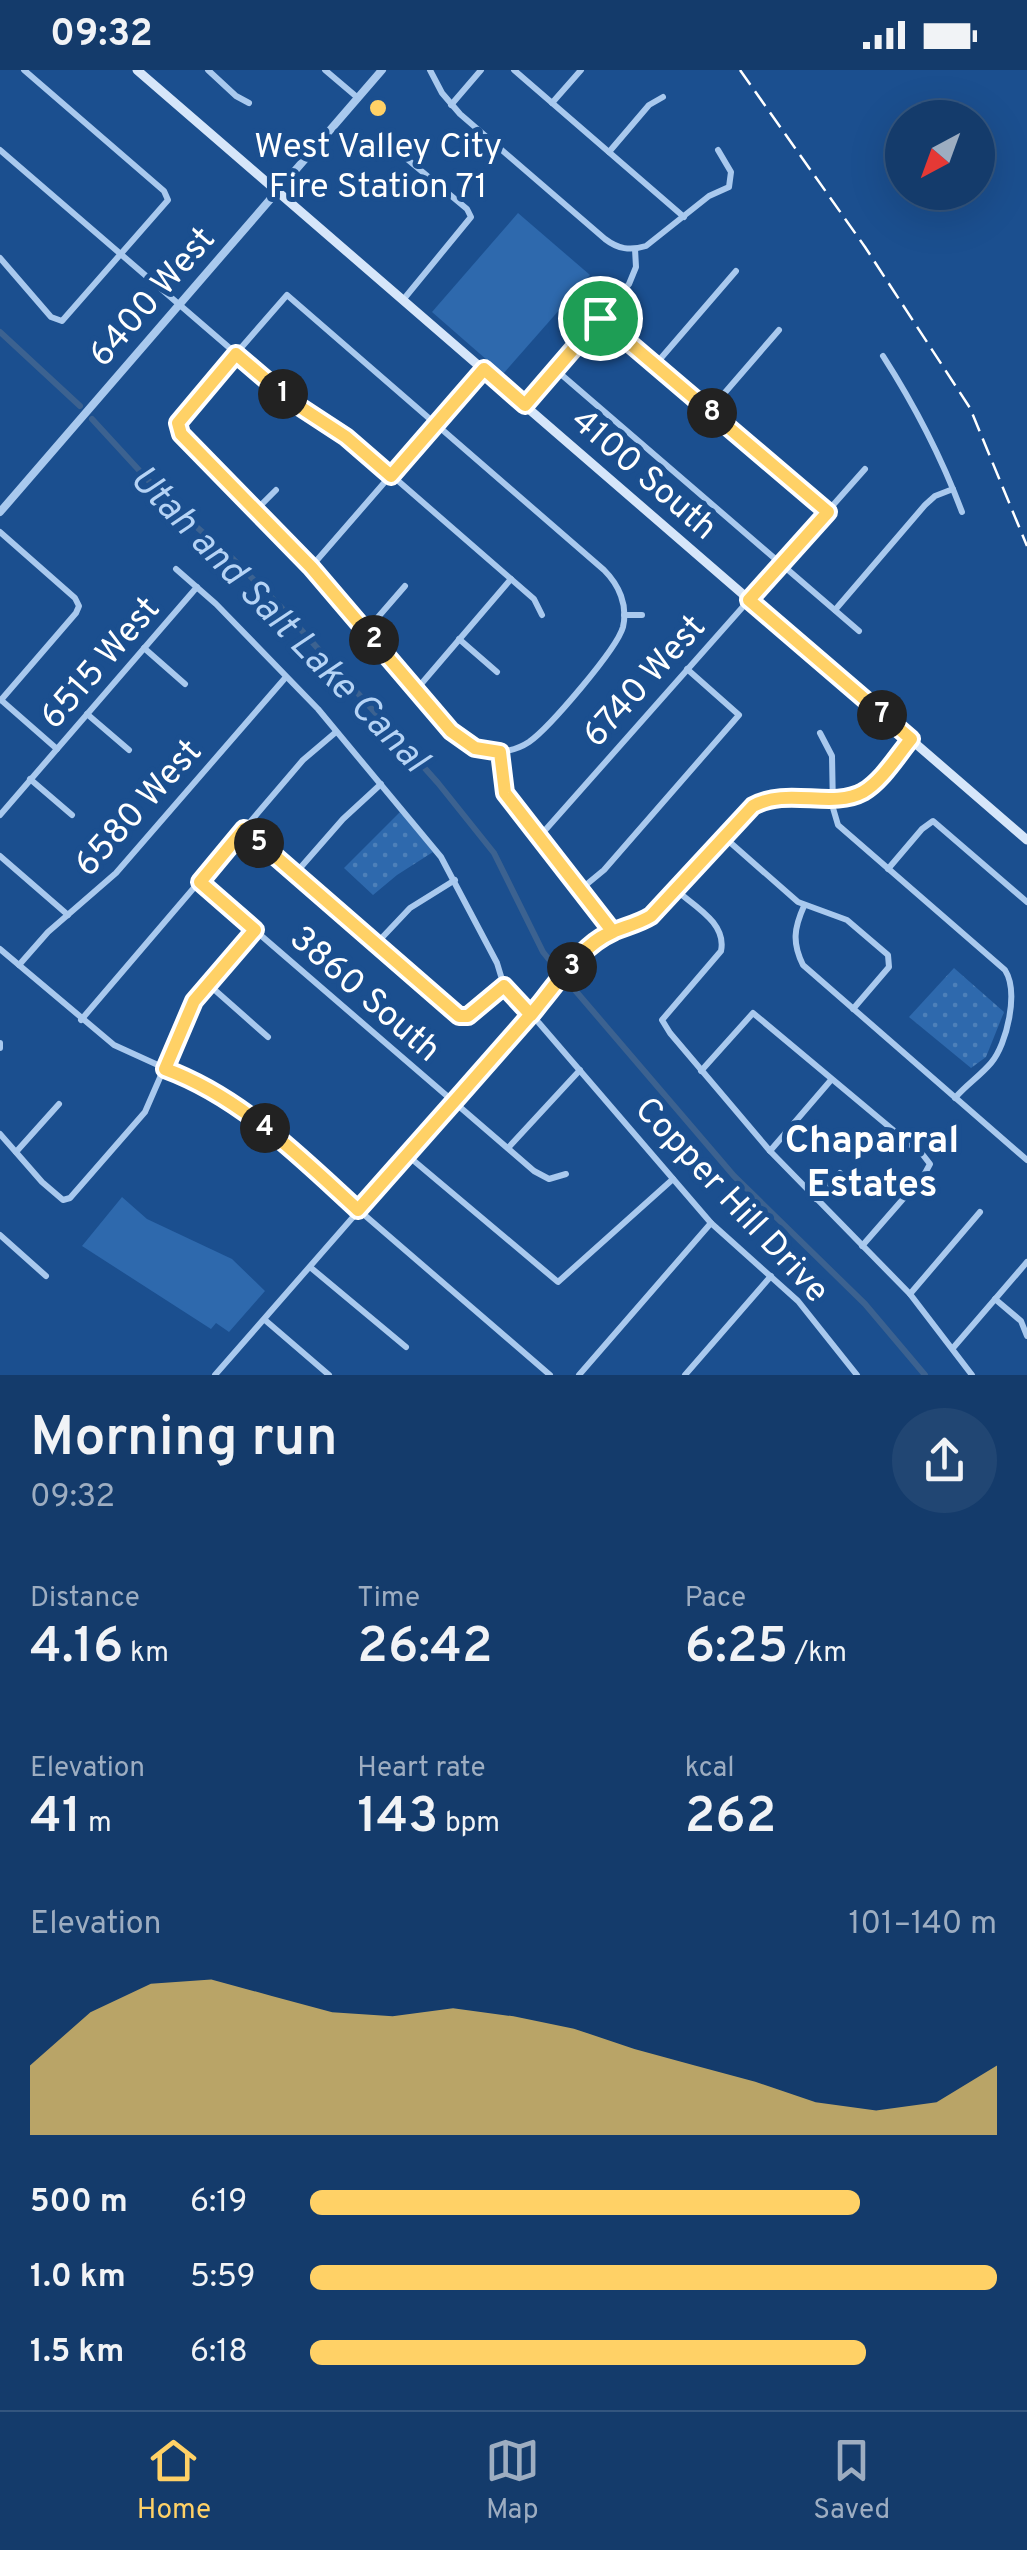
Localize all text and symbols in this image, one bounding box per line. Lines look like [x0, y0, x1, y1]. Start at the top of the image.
text: 09:32 [50, 11, 153, 60]
marker: West Valley City Fire Station 71 [367, 97, 389, 119]
north arrow [885, 100, 995, 210]
map controls [885, 100, 995, 210]
place label: West Valley City Fire Station 71 [254, 126, 502, 210]
street label: 6400 West [80, 219, 226, 377]
pin [558, 276, 643, 361]
icon: arrive [573, 291, 628, 346]
pin: 1 [258, 369, 308, 419]
text: 1 [277, 376, 289, 412]
pin: 8 [687, 388, 737, 438]
text: 8 [703, 395, 721, 431]
street label: 4100 South [561, 400, 725, 551]
water label: Utah and Salt Lake Canal [118, 456, 439, 786]
street label: 6515 West [32, 589, 171, 739]
street label: 6740 West [574, 607, 716, 757]
pin: 2 [349, 615, 399, 665]
text: 2 [365, 622, 383, 658]
pin: 7 [857, 690, 907, 740]
text: 7 [874, 697, 890, 733]
street label: 6580 West [66, 731, 213, 887]
pin: 5 [234, 818, 284, 868]
text: 5 [250, 825, 268, 861]
street label: 3860 South [279, 918, 449, 1073]
pin: 3 [547, 942, 597, 992]
text: 3 [564, 949, 580, 985]
street label: Copper Hill Drive [624, 1089, 838, 1313]
pin: 4 [240, 1103, 290, 1153]
text: 4 [256, 1110, 274, 1146]
district label: Chaparral Estates [785, 1118, 959, 1211]
text: Morning run [30, 1405, 338, 1475]
button: share [892, 1408, 997, 1513]
text: 09:32 [30, 1478, 115, 1518]
text: Distance [30, 1581, 140, 1617]
text: Time [357, 1581, 420, 1617]
text: Pace [685, 1581, 746, 1617]
text: 4.16 [30, 1617, 124, 1680]
text: 26:42 [357, 1617, 493, 1680]
text: 6:25 [685, 1617, 788, 1680]
text: km [124, 1636, 169, 1672]
text: /km [788, 1636, 847, 1672]
text: Elevation [30, 1751, 145, 1787]
text: Heart rate [357, 1751, 485, 1787]
text: kcal [685, 1751, 734, 1787]
text: 41 [30, 1787, 81, 1850]
text: 143 [357, 1787, 438, 1850]
text: 262 [685, 1787, 776, 1850]
text: m [81, 1806, 112, 1842]
text: bpm [438, 1806, 500, 1842]
text: Elevation [30, 1905, 162, 1945]
text: 101–140 m [848, 1905, 997, 1945]
text: 500 m [30, 2183, 128, 2223]
text: 6:19 [190, 2183, 247, 2223]
text: 1.0 km [30, 2258, 126, 2298]
text: 5:59 [190, 2258, 256, 2298]
text: 1.5 km [30, 2333, 124, 2373]
text: 6:18 [190, 2333, 248, 2373]
tab: Home [137, 2433, 211, 2529]
tab: Map [485, 2433, 540, 2529]
tab: Saved [813, 2433, 890, 2529]

